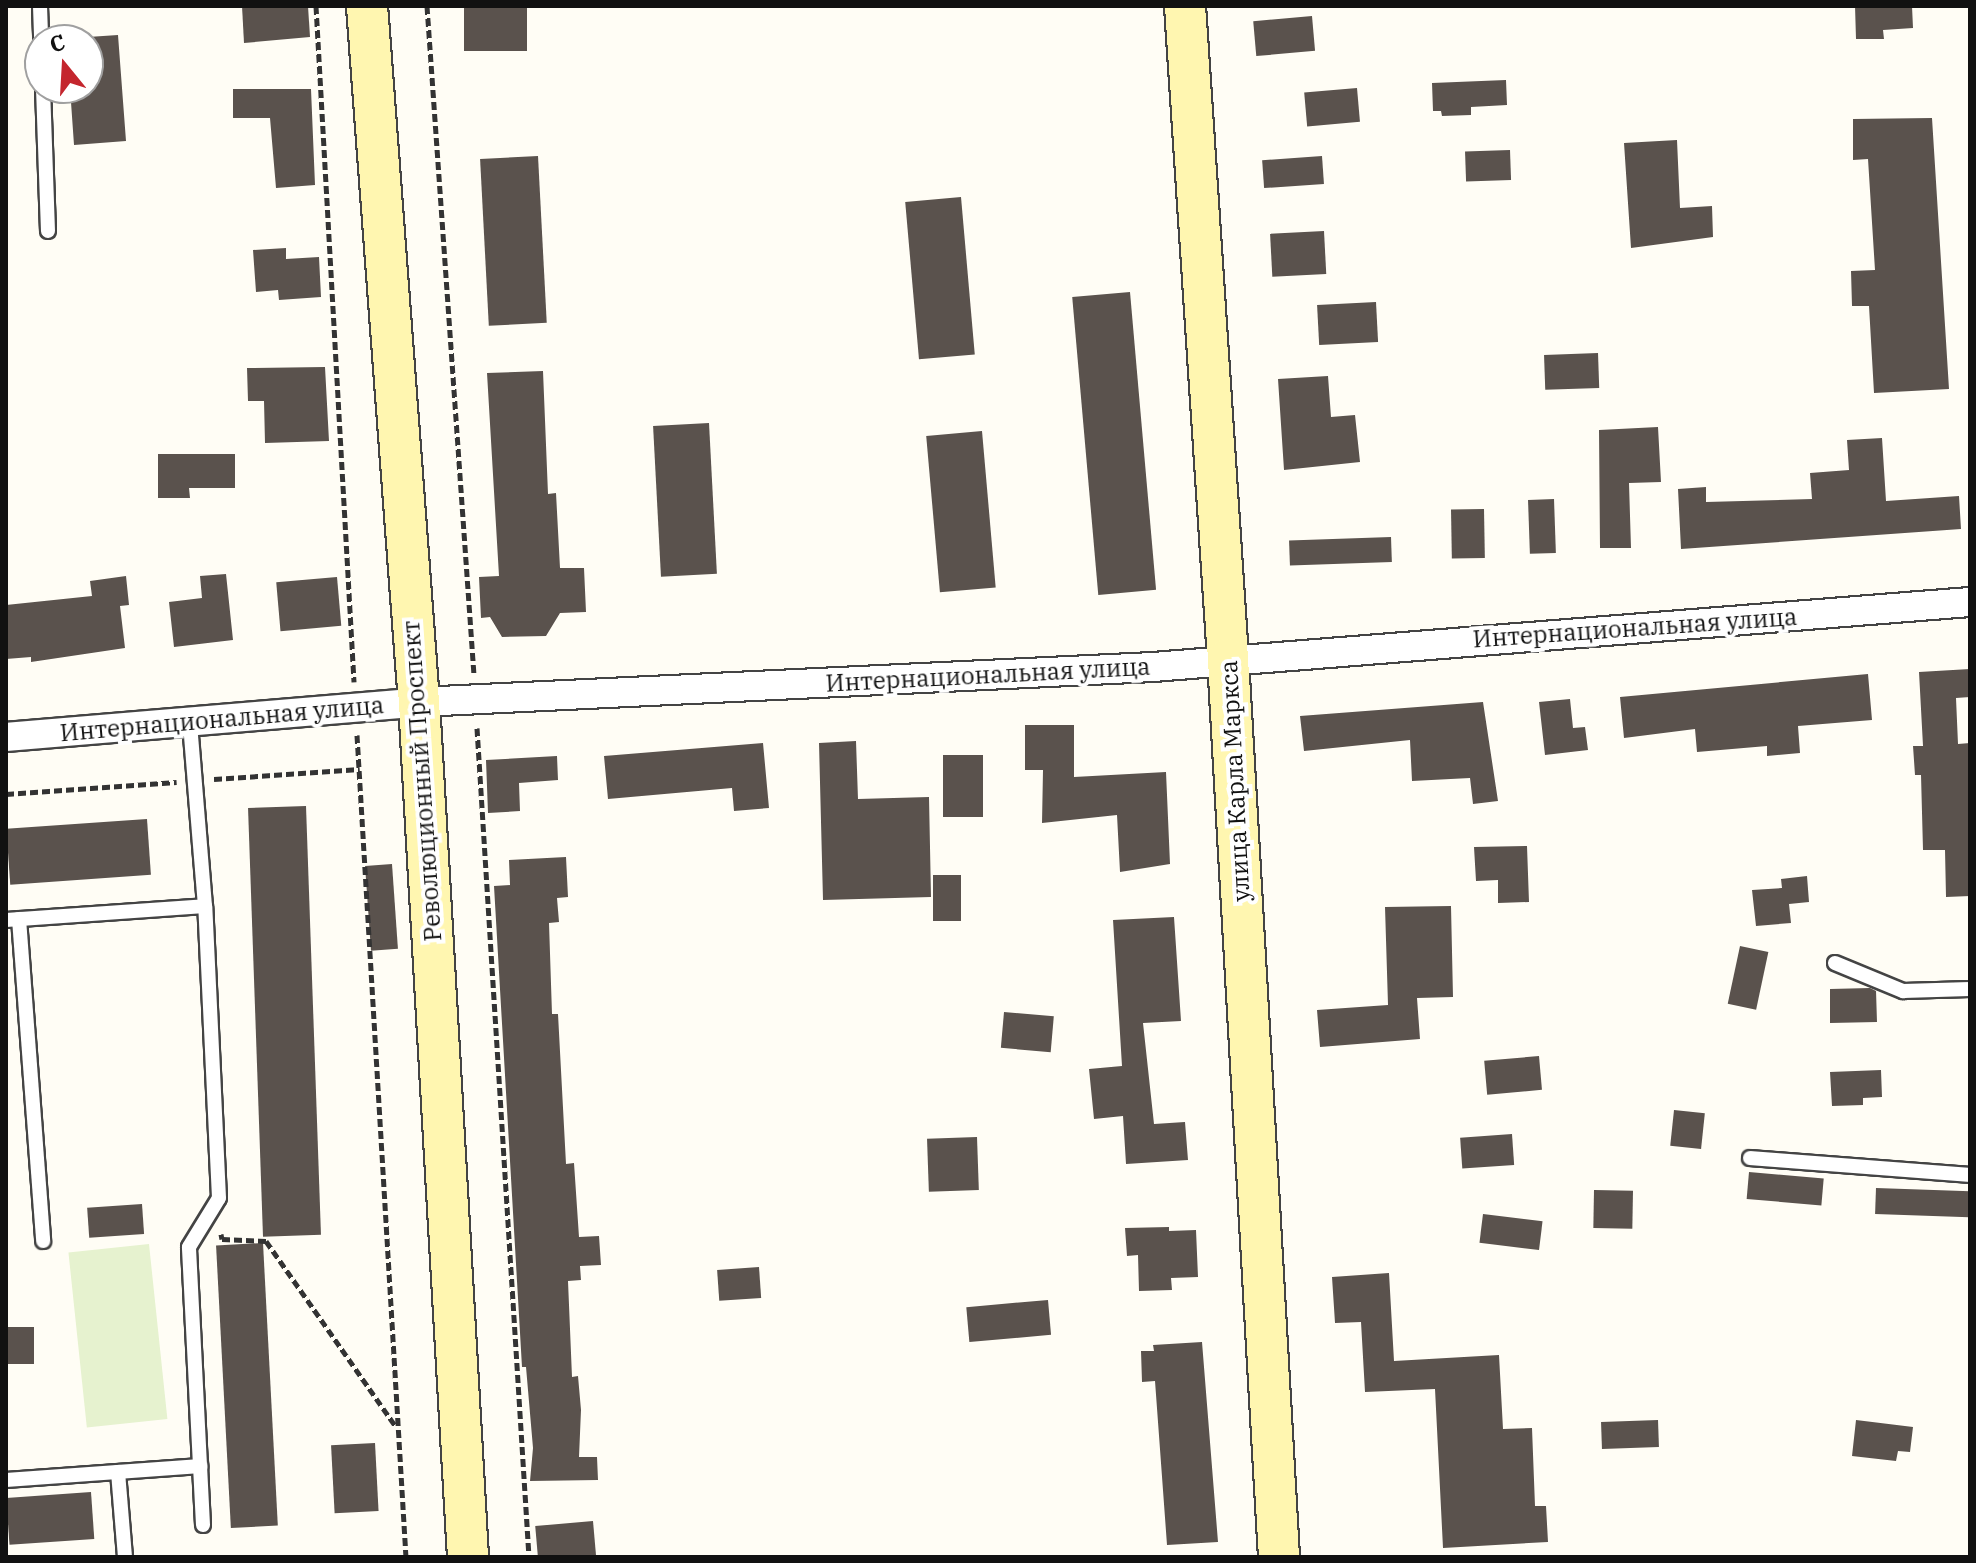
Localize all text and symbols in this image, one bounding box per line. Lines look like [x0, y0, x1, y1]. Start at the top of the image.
north arrow [24, 24, 104, 104]
text: С [46, 27, 68, 59]
street label: Интернациональная улица [1472, 602, 1798, 654]
street label: Революционный Проспект [396, 620, 448, 942]
street label: Интернациональная улица [825, 652, 1151, 698]
street label: улица Карла Маркса [1214, 660, 1256, 902]
street label: Интернациональная улица [59, 690, 385, 748]

